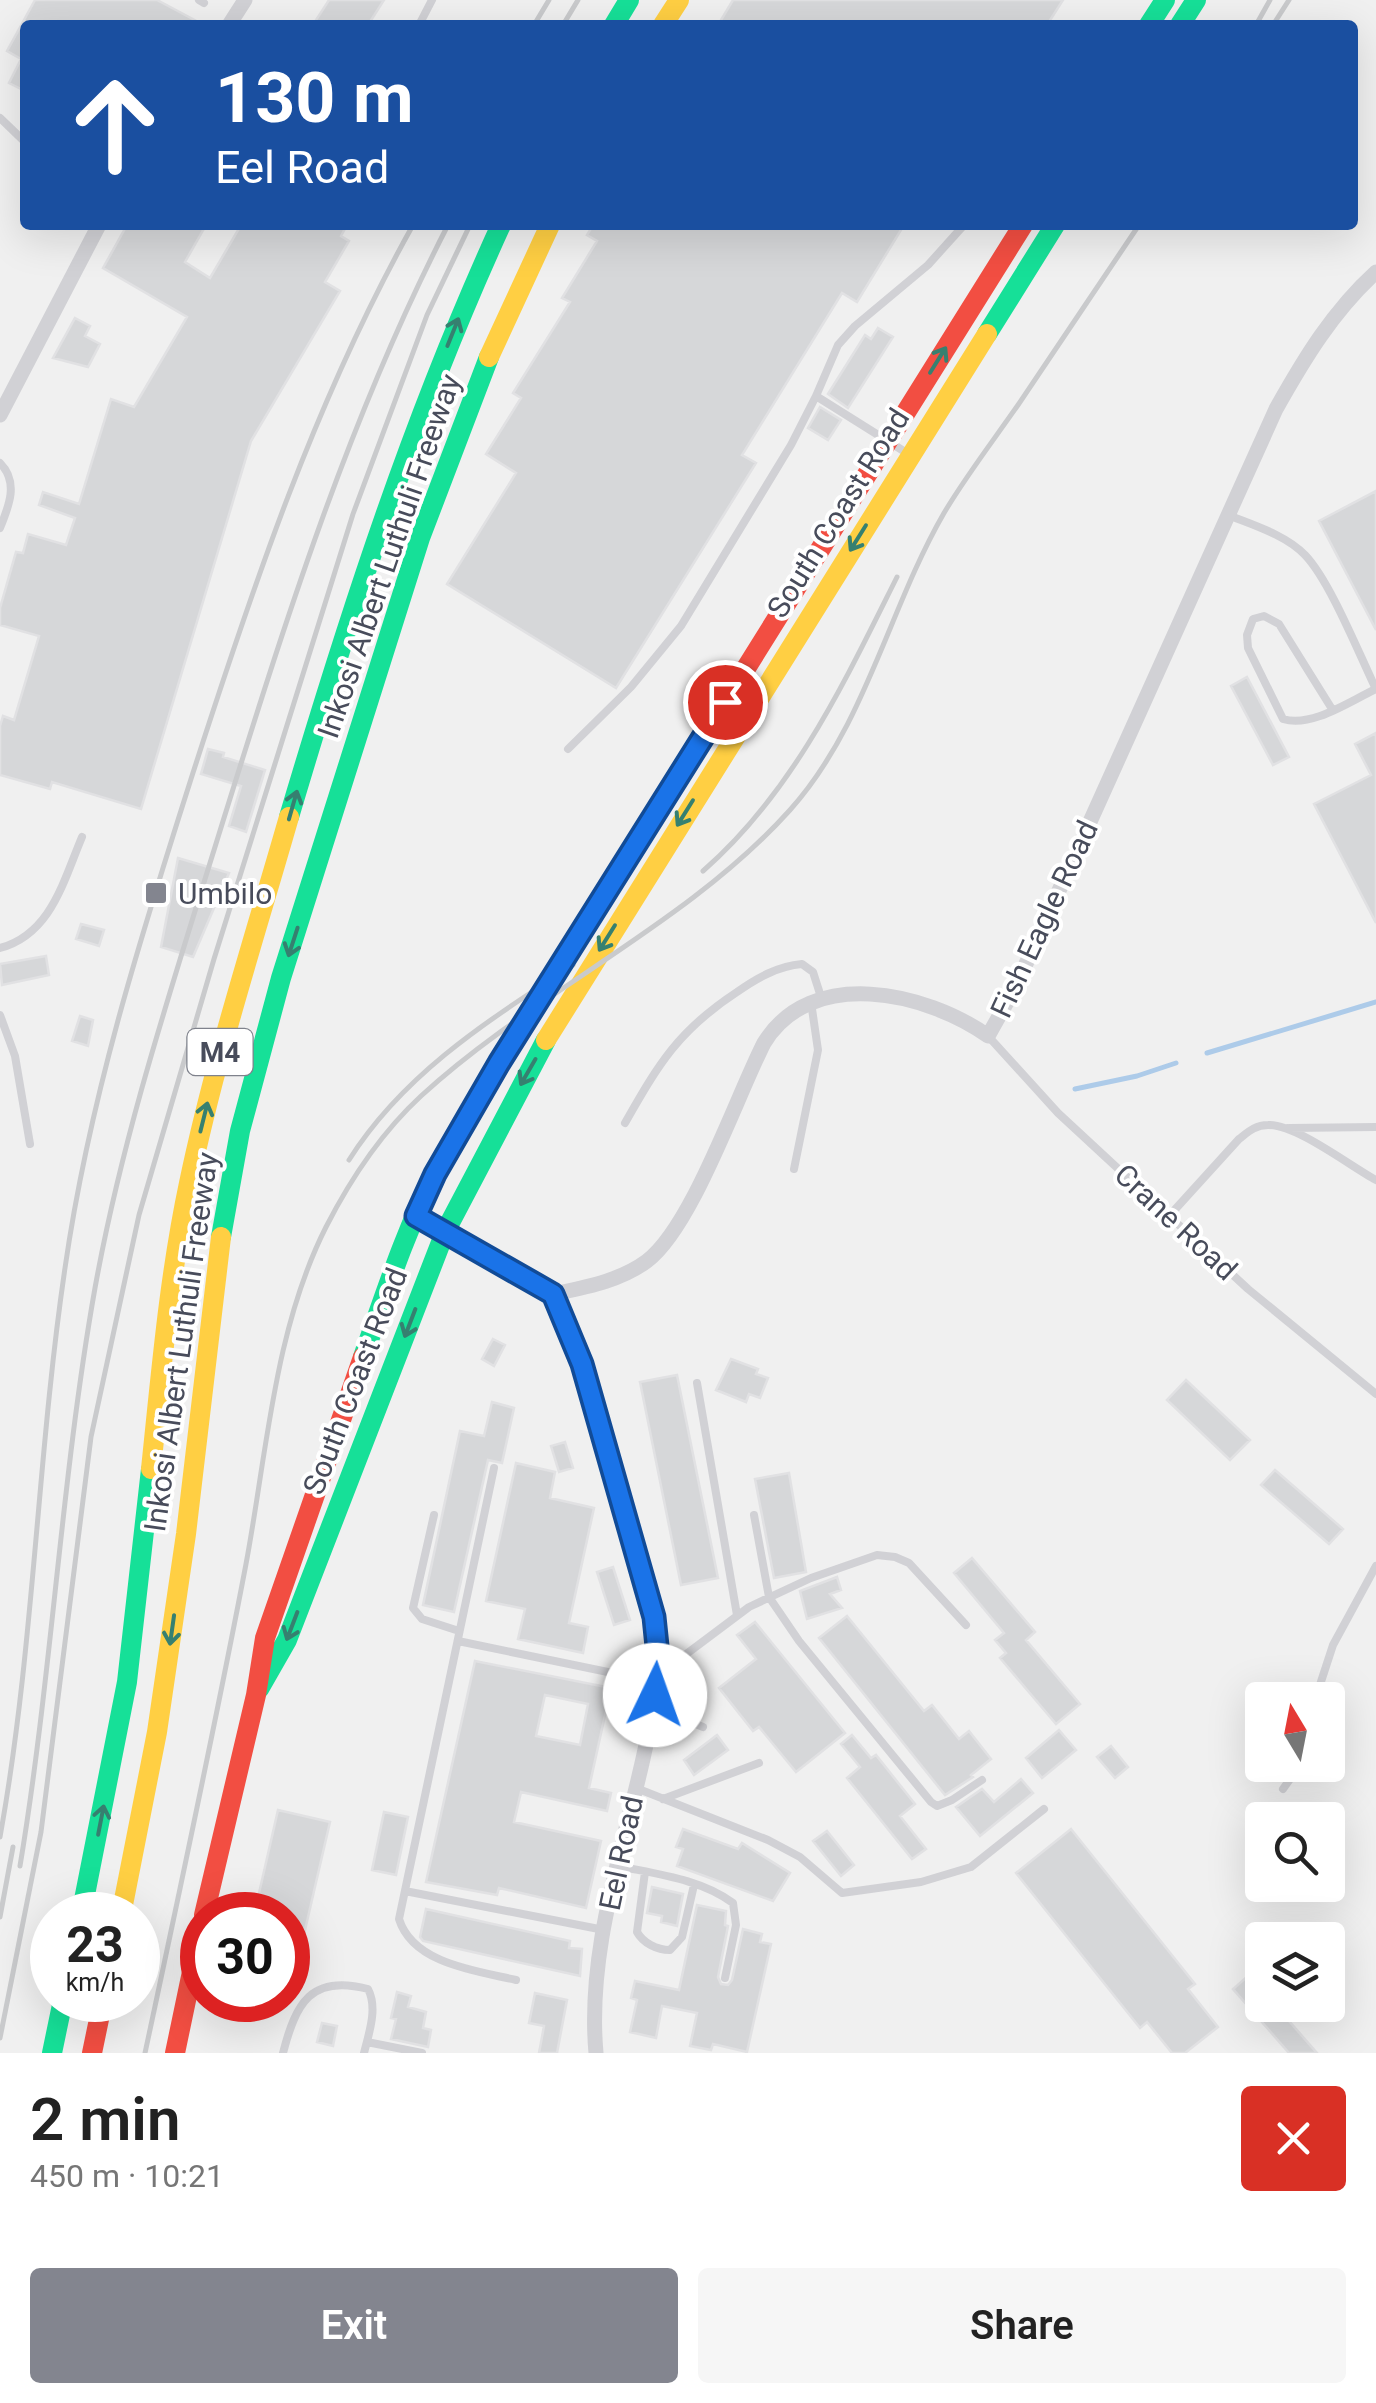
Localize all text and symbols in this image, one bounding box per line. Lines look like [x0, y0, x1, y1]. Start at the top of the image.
text: 130 m [215, 57, 414, 139]
icon: ahead [50, 60, 180, 190]
text: Eel Road [215, 141, 389, 194]
one-way arrow [446, 317, 464, 348]
one-way arrow [927, 346, 948, 375]
street label: Inkosi Albert Luthuli Freeway [310, 369, 468, 743]
street label: South Coast Road [760, 402, 916, 624]
one-way arrow [848, 523, 868, 551]
pin [683, 660, 768, 745]
icon: arrive [698, 675, 753, 730]
one-way arrow [285, 790, 303, 821]
one-way arrow [675, 798, 696, 827]
street label: Fish Eagle Road [983, 815, 1105, 1023]
place label: Umbilo [178, 876, 272, 911]
marker: Umbilo [143, 880, 169, 906]
one-way arrow [597, 923, 617, 952]
one-way arrow [283, 925, 301, 957]
road number: M4 [188, 1029, 252, 1075]
one-way arrow [518, 1056, 538, 1086]
one-way arrow [195, 1102, 214, 1133]
street label: Inkosi Albert Luthuli Freeway [137, 1150, 225, 1534]
street label: Crane Road [1108, 1157, 1244, 1287]
street label: South Coast Road [296, 1263, 414, 1499]
one-way arrow [400, 1307, 418, 1338]
one-way arrow [282, 1610, 300, 1641]
one-way arrow [163, 1614, 181, 1646]
position arrow [603, 1643, 707, 1747]
north arrow [1245, 1682, 1345, 1782]
map controls [1245, 1682, 1345, 2022]
street label: Eel Road [592, 1793, 650, 1913]
button: search [1245, 1802, 1345, 1902]
one-way arrow [93, 1804, 112, 1836]
speed limit sign: 30 [180, 1892, 310, 2022]
text: 23 [66, 1916, 124, 1974]
button: layers [1245, 1922, 1345, 2022]
text: km/h [66, 1968, 124, 1997]
text: 2 min [30, 2084, 180, 2155]
button: close [1241, 2086, 1346, 2191]
text: 450 m · 10:21 [30, 2157, 224, 2195]
button: Exit [30, 2268, 678, 2383]
button: Share [698, 2268, 1346, 2383]

